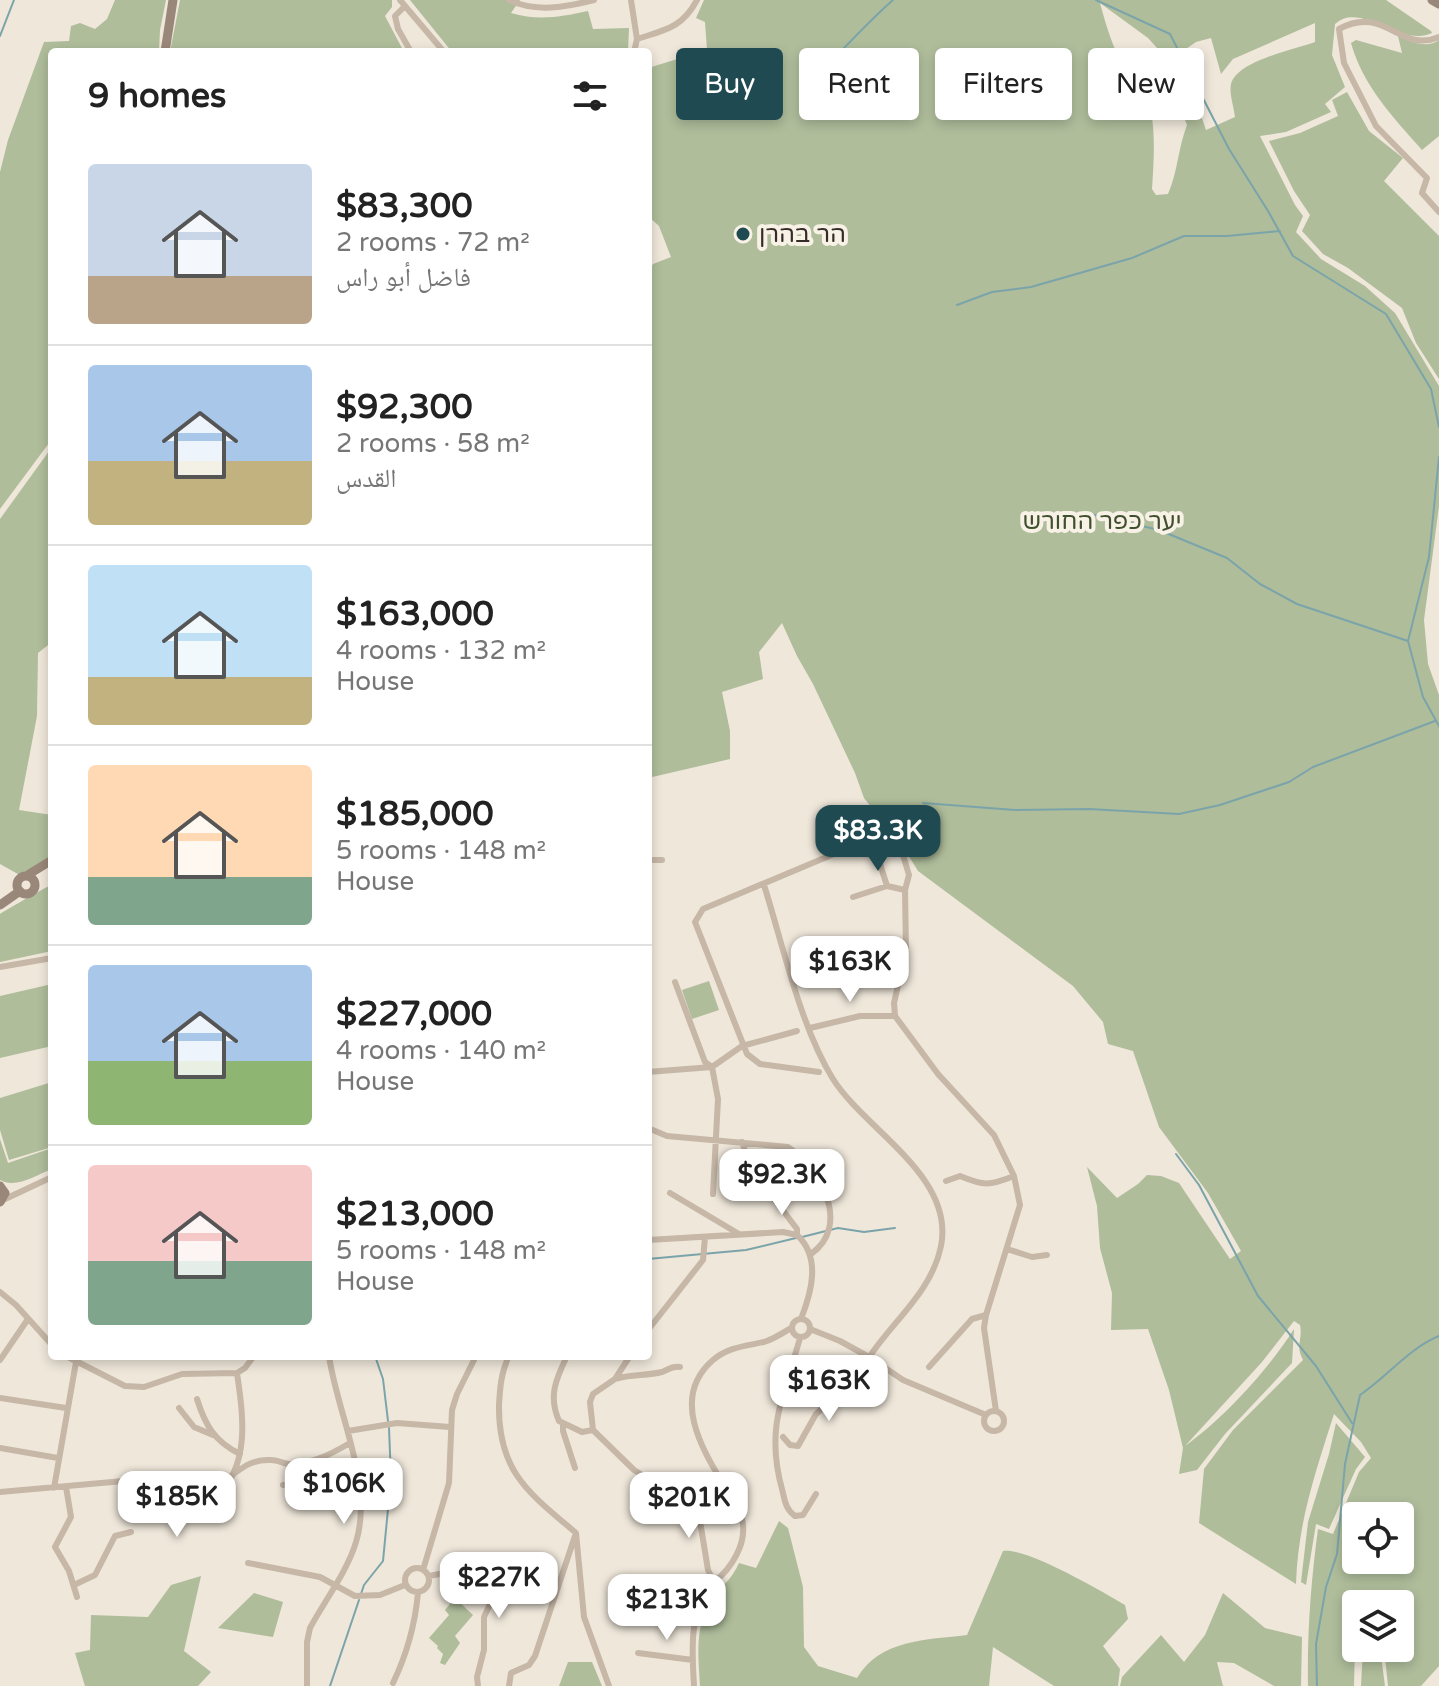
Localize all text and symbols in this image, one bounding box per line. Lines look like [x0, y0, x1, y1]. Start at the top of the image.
chip: Buy [676, 48, 783, 120]
chip: Rent [799, 48, 919, 120]
chip: Filters [935, 48, 1072, 120]
chip: New [1088, 48, 1204, 120]
icon: filters [568, 74, 612, 118]
text: 9 homes [88, 76, 226, 117]
text: $83,300 [336, 186, 473, 227]
icon: home [152, 196, 248, 292]
place label: הר בהרן [759, 220, 846, 249]
marker: הר בהרן [734, 225, 752, 243]
text: 2 rooms · 72 m² [336, 227, 530, 258]
text: فاضل أبو راس [336, 262, 471, 293]
text: $92,300 [336, 387, 473, 428]
icon: home [152, 397, 248, 493]
text: 2 rooms · 58 m² [336, 428, 530, 459]
text: القدس [336, 463, 396, 494]
park label: יער כפר החורש [1022, 507, 1182, 536]
text: $163,000 [336, 594, 494, 635]
icon: home [152, 597, 248, 693]
text: 4 rooms · 132 m² [336, 635, 546, 666]
text: House [336, 666, 414, 697]
text: $185,000 [336, 794, 494, 835]
icon: home [152, 797, 248, 893]
pin: $83.3K [813, 805, 943, 873]
text: $83.3K [833, 815, 923, 846]
text: 5 rooms · 148 m² [336, 835, 546, 866]
text: House [336, 866, 414, 897]
pin: $163K [794, 936, 906, 1004]
text: $163K [809, 946, 891, 977]
text: $227,000 [336, 994, 492, 1035]
icon: home [152, 997, 248, 1093]
text: 4 rooms · 140 m² [336, 1035, 546, 1066]
text: House [336, 1066, 414, 1097]
pin: $92.3K [717, 1149, 847, 1217]
text: $92.3K [737, 1159, 827, 1190]
text: $213,000 [336, 1194, 494, 1235]
icon: home [152, 1197, 248, 1293]
text: 5 rooms · 148 m² [336, 1235, 546, 1266]
text: House [336, 1266, 414, 1297]
pin: $163K [773, 1355, 885, 1423]
text: $163K [788, 1365, 870, 1396]
pin: $106K [288, 1458, 400, 1526]
text: $106K [303, 1468, 385, 1499]
pin: $185K [121, 1471, 233, 1539]
pin: $201K [633, 1472, 745, 1540]
text: $185K [136, 1481, 218, 1512]
text: $201K [648, 1482, 730, 1513]
map controls [1342, 1502, 1414, 1662]
button: locate [1342, 1502, 1414, 1574]
pin: $227K [443, 1552, 555, 1620]
text: $227K [458, 1562, 540, 1593]
pin: $213K [611, 1574, 723, 1642]
text: $213K [626, 1584, 708, 1615]
button: layers [1342, 1590, 1414, 1662]

